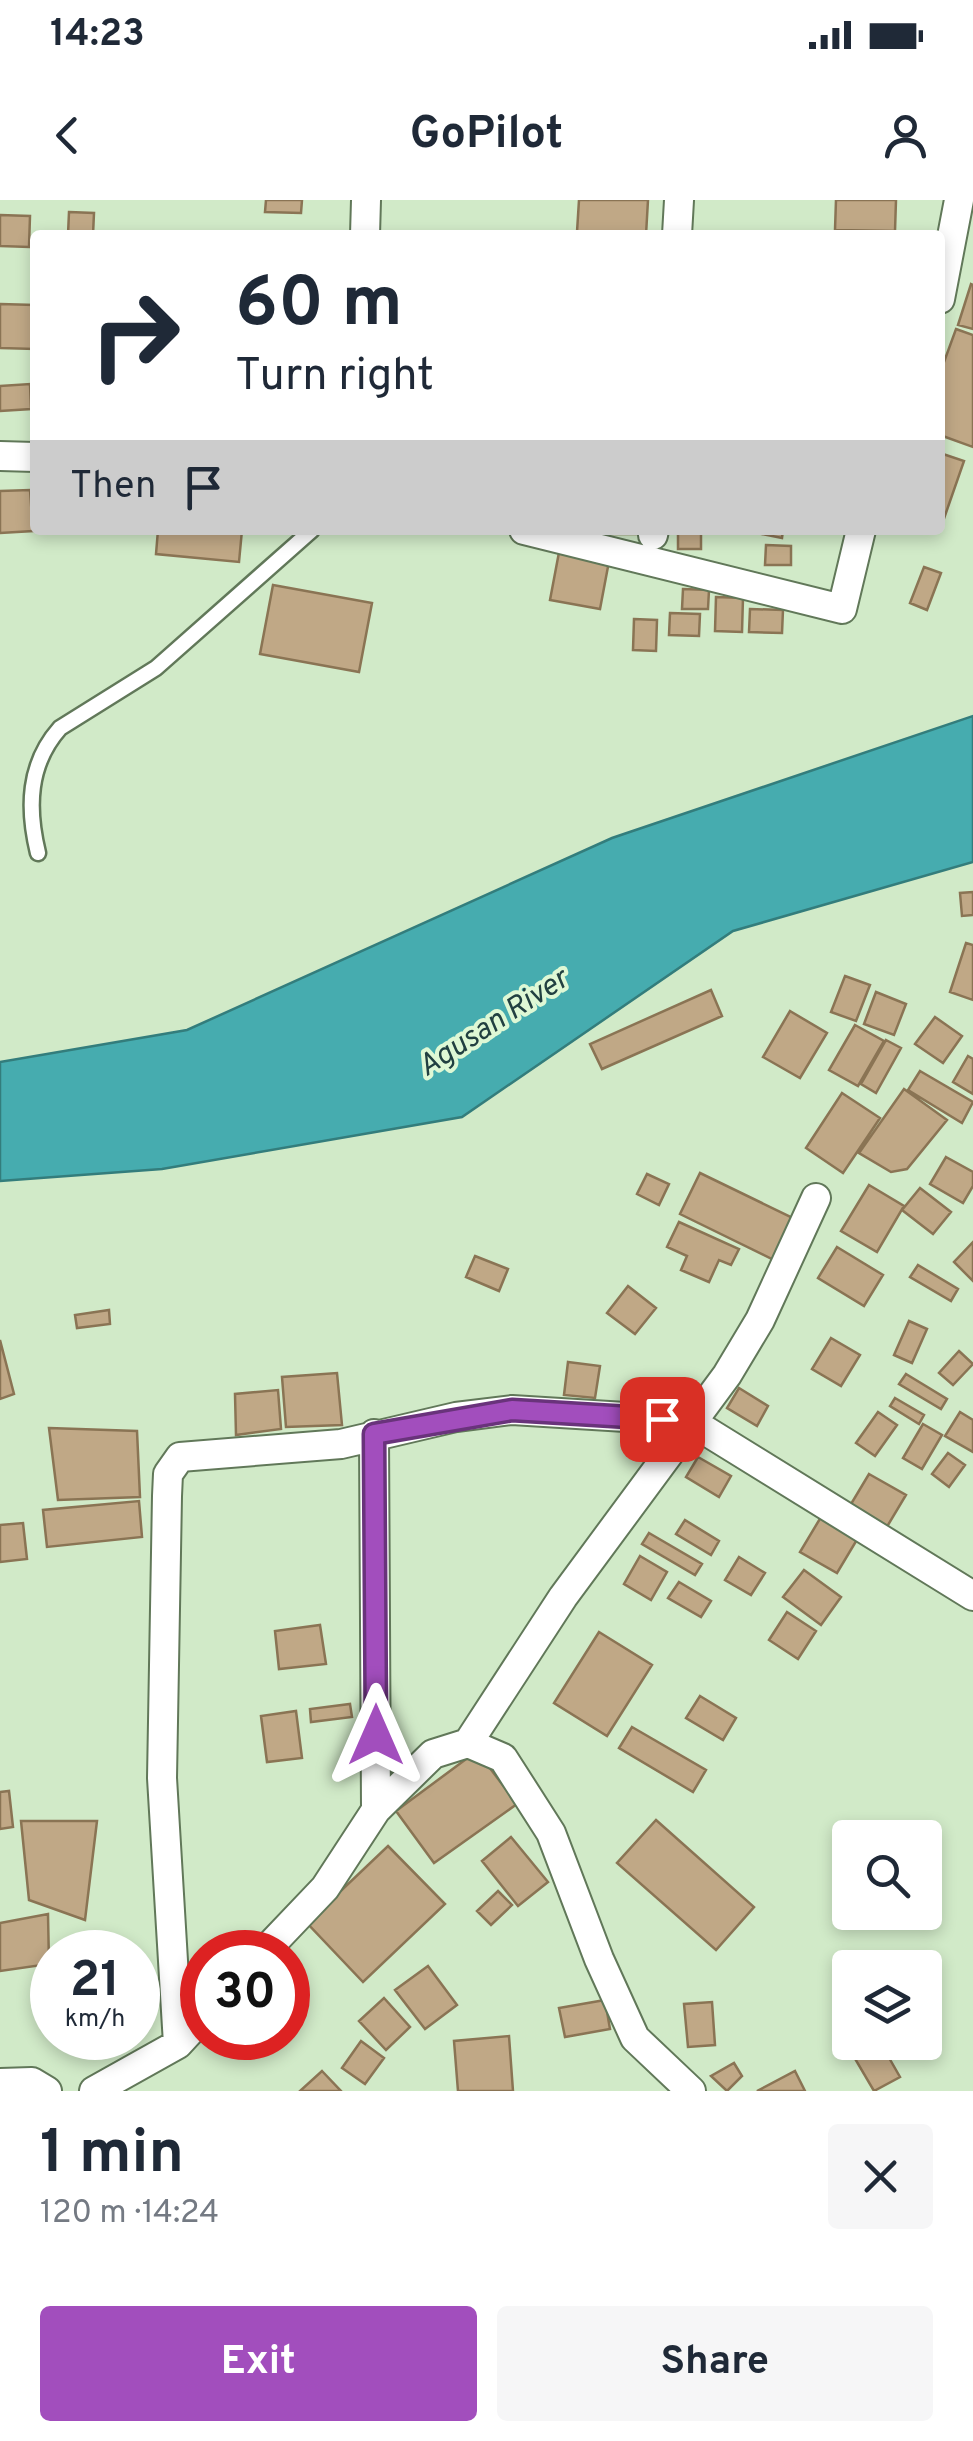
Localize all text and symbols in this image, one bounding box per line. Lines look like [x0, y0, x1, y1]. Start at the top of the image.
text: 14:23 [50, 11, 145, 60]
text: GoPilot [410, 107, 563, 164]
icon: back [40, 108, 95, 163]
icon: person [878, 108, 933, 163]
text: 60 m [235, 262, 403, 351]
icon: right [70, 270, 200, 400]
text: Turn right [235, 349, 434, 406]
icon: arrive [176, 460, 231, 515]
text: Then [70, 463, 156, 512]
water label: Agusan River [412, 960, 578, 1086]
pin [620, 1377, 705, 1462]
icon: arrive [635, 1392, 690, 1447]
position arrow [324, 1683, 428, 1787]
map controls [832, 1820, 942, 2060]
button: search [832, 1820, 942, 1930]
speed limit sign: 30 [180, 1930, 310, 2060]
button: layers [832, 1950, 942, 2060]
text: 21 [70, 1951, 120, 2014]
text: km/h [65, 2004, 125, 2036]
text: 1 min [40, 2118, 184, 2194]
button: close [828, 2124, 933, 2229]
text: 120 m · 14:24 [40, 2194, 219, 2234]
button: Exit [40, 2306, 477, 2421]
button: Share [497, 2306, 933, 2421]

